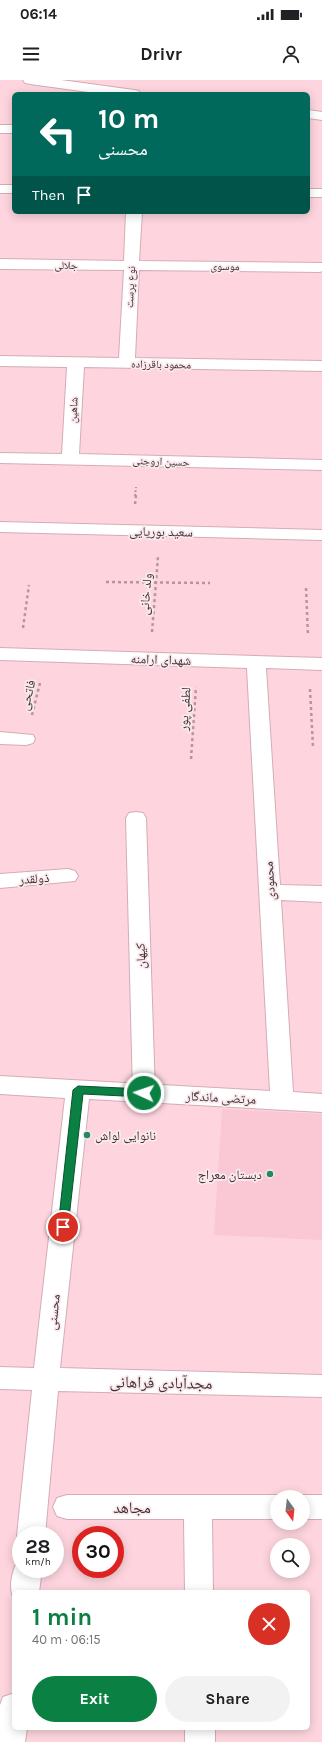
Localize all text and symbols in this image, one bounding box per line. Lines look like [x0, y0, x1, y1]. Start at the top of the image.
text: 06:14 [20, 5, 57, 23]
icon: menu [20, 43, 42, 65]
text: Drivr [140, 43, 182, 65]
icon: person [280, 43, 302, 65]
text: 10 m [98, 102, 159, 135]
icon: left [32, 108, 84, 160]
text: محسنی [98, 138, 148, 160]
icon: arrive [73, 184, 95, 206]
text: Then [32, 186, 65, 204]
street label: جلالی [54, 259, 78, 272]
street label: موسوی [210, 260, 240, 273]
street label: نوع پرست [123, 266, 138, 308]
street label: محمود باقرزاده [131, 357, 191, 372]
street label: شاهین [66, 397, 81, 423]
street label: حسین اروجنی [132, 454, 190, 469]
street label: سعید بوریایی [129, 523, 193, 541]
street label: ولد خانی [136, 572, 156, 616]
street label: شهدای ارامنه [130, 651, 192, 669]
street label: فاتحی [16, 678, 39, 712]
street label: لطفی پور [175, 687, 195, 732]
street label: محمودی [261, 861, 279, 901]
street label: ذولقدر [17, 870, 50, 888]
street label: کیهان [133, 942, 149, 969]
position arrow [123, 1072, 165, 1114]
street label: مرتضی ماندگار [184, 1088, 257, 1108]
place label: نانوایی لواش [95, 1128, 156, 1144]
marker: نانوایی لواش [82, 1130, 92, 1140]
place label: دبستان معراج [198, 1167, 262, 1184]
marker: دبستان معراج [265, 1169, 275, 1179]
pin [46, 1210, 80, 1244]
icon: arrive [52, 1216, 74, 1238]
street label: محسنی [44, 1293, 64, 1331]
street label: مجدآبادی فراهانی [109, 1372, 212, 1394]
north arrow [270, 1490, 310, 1530]
map controls [270, 1490, 310, 1578]
street label: مجاهد [113, 1498, 151, 1517]
speed limit sign: 30 [72, 1526, 124, 1578]
text: 28 [25, 1535, 51, 1558]
button: search [270, 1538, 310, 1578]
text: km/h [25, 1556, 51, 1568]
text: 1 min [32, 1603, 92, 1631]
button: close [248, 1603, 290, 1645]
text: 40 m · 06:15 [32, 1632, 101, 1647]
button: Exit [32, 1676, 157, 1722]
button: Share [165, 1676, 290, 1722]

